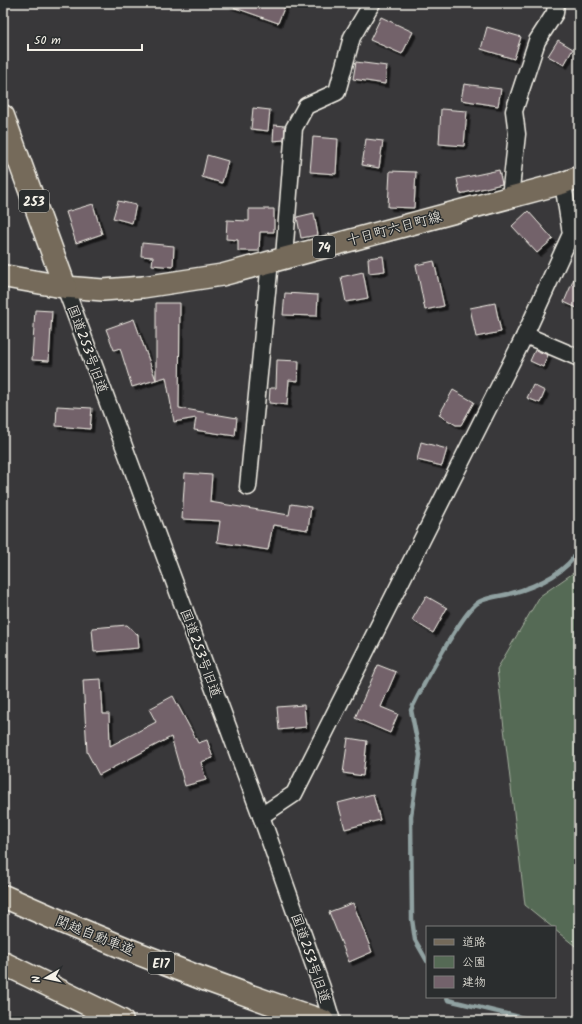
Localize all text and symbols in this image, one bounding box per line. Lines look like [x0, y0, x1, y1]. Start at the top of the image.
scale bar [28, 26, 142, 52]
text: 50 m [34, 31, 61, 50]
road number: 253 [19, 190, 49, 212]
street label: 十日町六日町線 [344, 206, 444, 252]
road number: 74 [313, 236, 335, 258]
street label: 国道253号旧道 [61, 302, 113, 397]
street label: 国道253号旧道 [174, 606, 226, 701]
street label: 関越自動車道 [52, 910, 138, 962]
street label: 国道253号旧道 [284, 910, 336, 1006]
legend [426, 926, 556, 998]
text: 道路 [462, 933, 486, 952]
road number: E17 [148, 952, 174, 974]
text: 公園 [462, 953, 486, 972]
north arrow [26, 958, 66, 998]
text: 建物 [462, 973, 486, 992]
text: N [28, 975, 47, 984]

